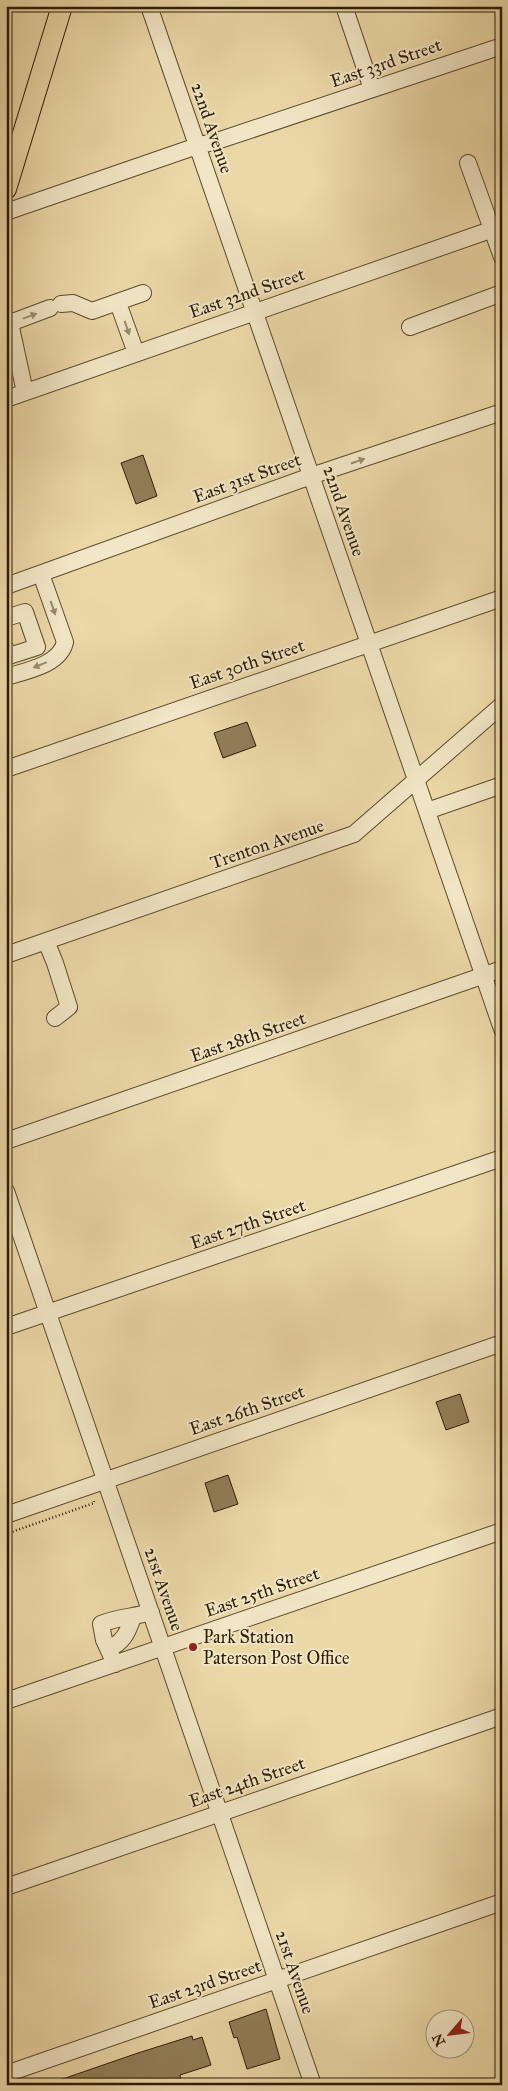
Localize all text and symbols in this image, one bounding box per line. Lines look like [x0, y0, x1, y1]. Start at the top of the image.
street label: East 33rd Street [328, 34, 445, 92]
street label: 22nd Avenue [186, 80, 238, 176]
street label: East 32nd Street [186, 263, 308, 323]
one-way arrow [23, 312, 38, 320]
one-way arrow [123, 321, 131, 336]
street label: East 31st Street [190, 448, 305, 508]
one-way arrow [350, 457, 365, 464]
street label: 22nd Avenue [318, 463, 370, 559]
one-way arrow [50, 600, 58, 615]
street label: East 30th Street [187, 634, 308, 694]
one-way arrow [33, 661, 47, 669]
street label: Trenton Avenue [207, 814, 327, 874]
street label: East 28th Street [187, 1007, 309, 1067]
street label: East 27th Street [188, 1194, 309, 1254]
street label: East 26th Street [187, 1380, 308, 1440]
street label: 21st Avenue [139, 1544, 189, 1634]
street label: East 25th Street [202, 1562, 323, 1622]
place label: Park Station Paterson Post Office [203, 1626, 350, 1669]
marker: Park Station Paterson Post Office [187, 1641, 199, 1653]
street label: East 24th Street [186, 1752, 308, 1812]
street label: 21st Avenue [270, 1927, 320, 2017]
street label: East 23rd Street [146, 1954, 265, 2014]
north arrow [426, 2008, 476, 2058]
text: N [429, 2031, 449, 2049]

